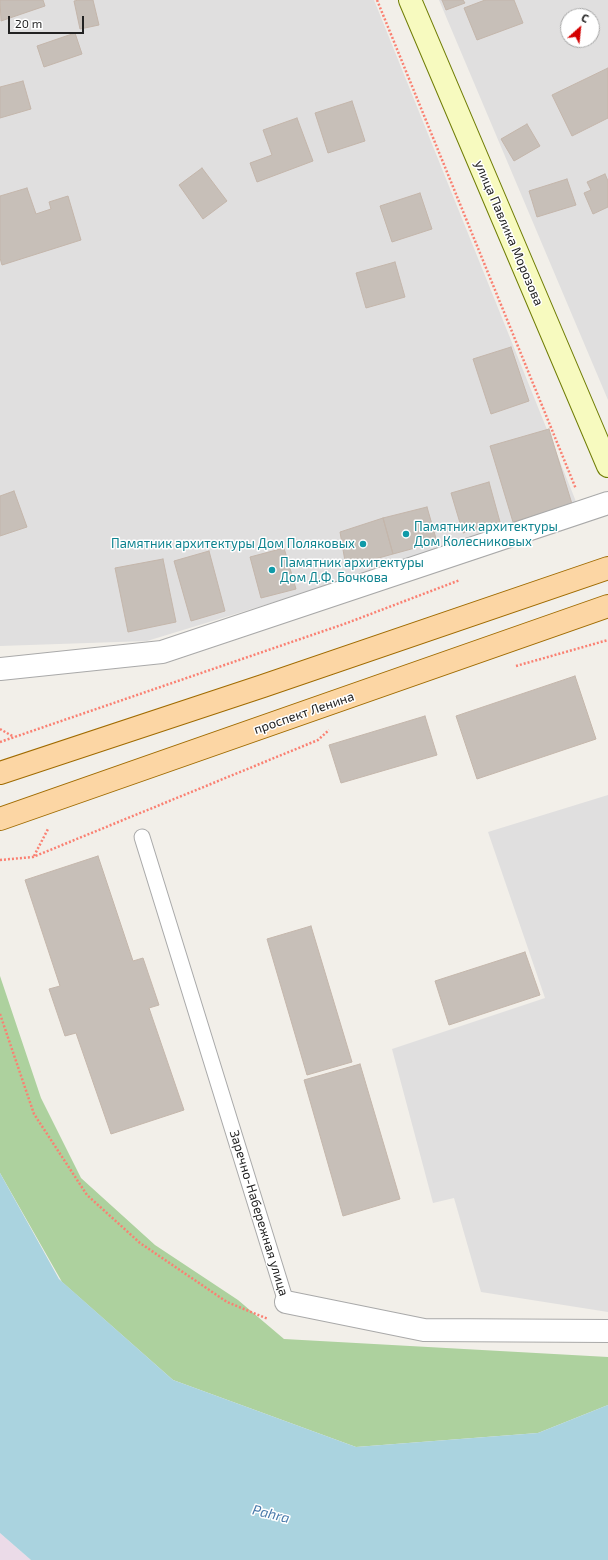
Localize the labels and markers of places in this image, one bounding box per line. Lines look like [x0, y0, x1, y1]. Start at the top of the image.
place label: Памятник архитектуры Дом Колесниковых [414, 519, 558, 550]
marker: Памятник архитектуры Дом Колесниковых [401, 529, 411, 539]
place label: Памятник архитектуры Дом Поляковых [111, 536, 355, 552]
marker: Памятник архитектуры Дом Поляковых [358, 539, 368, 549]
place label: Памятник архитектуры Дом Д.Ф. Бочкова [280, 555, 424, 586]
marker: Памятник архитектуры Дом Д.Ф. Бочкова [267, 565, 277, 575]

